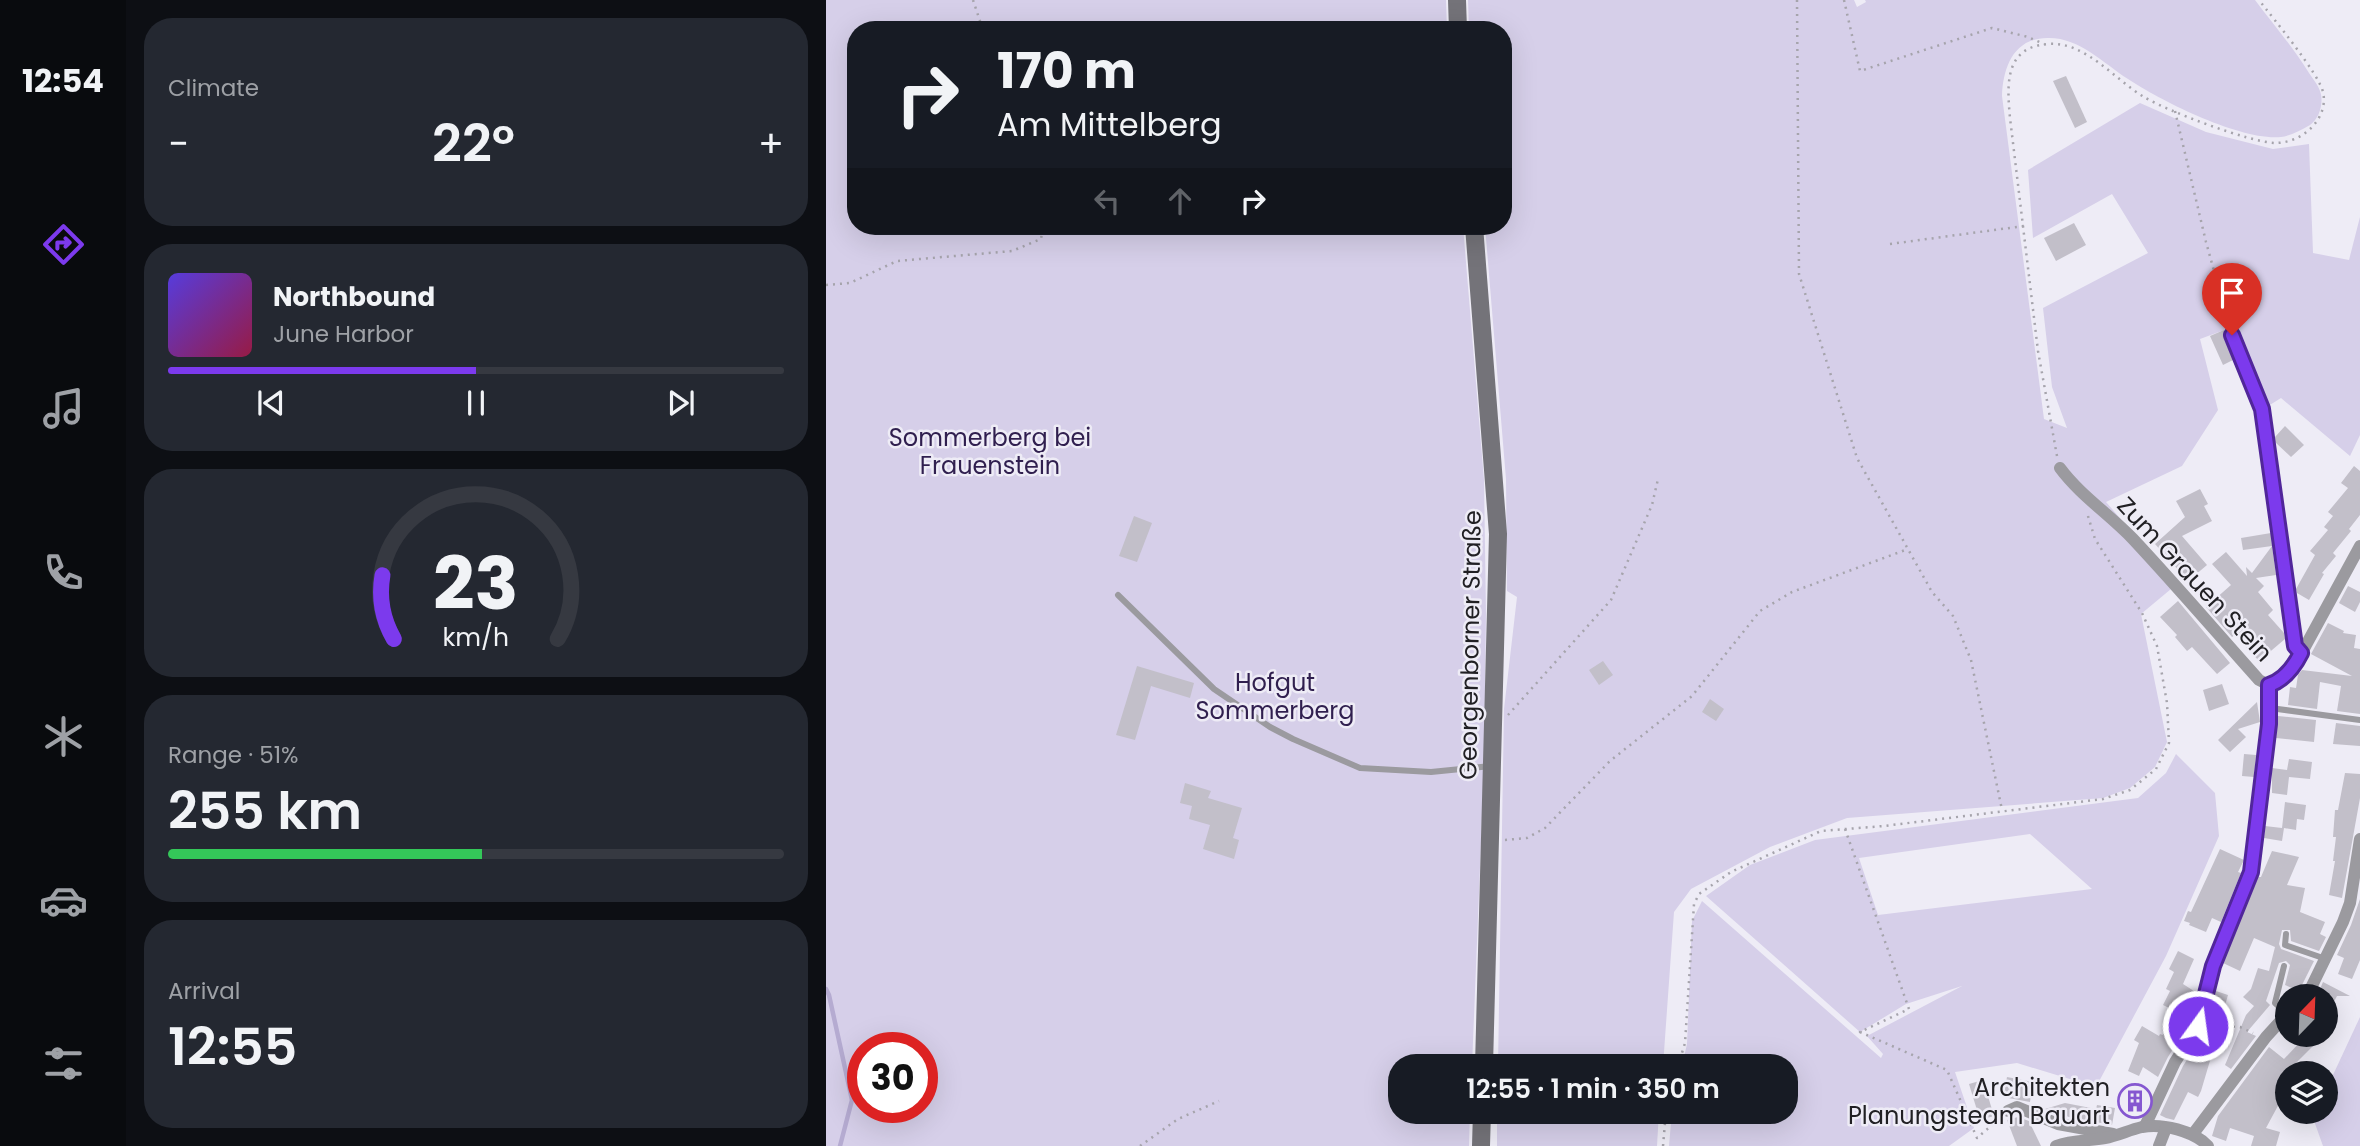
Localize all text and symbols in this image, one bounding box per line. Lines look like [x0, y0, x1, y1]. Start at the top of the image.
text: 170 m [997, 37, 1136, 105]
icon: right [882, 49, 973, 140]
text: 12:54 [22, 58, 104, 103]
text: Climate [168, 72, 259, 104]
text: Am Mittelberg [997, 102, 1222, 147]
text: 22° [432, 107, 515, 180]
text: − [168, 117, 189, 170]
text: + [758, 117, 784, 170]
icon: left [1088, 182, 1126, 220]
icon: ahead [1161, 182, 1199, 220]
icon: right [1234, 182, 1272, 220]
icon: directions [39, 220, 88, 269]
pin [2202, 263, 2262, 335]
icon: arrive [2213, 274, 2251, 312]
text: Northbound [273, 279, 435, 315]
text: June Harbor [273, 318, 414, 350]
icon: music [39, 384, 88, 433]
icon: previous [252, 384, 290, 422]
icon: pause [457, 384, 495, 422]
icon: next [662, 384, 700, 422]
park label: Sommerberg bei Frauenstein [889, 421, 1091, 482]
street label: Zum Grauen Stein [2110, 489, 2280, 669]
street label: Georgenborner Straße [1451, 510, 1489, 780]
text: 23 [433, 533, 519, 634]
icon: phone [39, 548, 88, 597]
text: km/h [443, 620, 509, 655]
park label: Hofgut Sommerberg [1196, 666, 1355, 727]
icon: climate [39, 712, 88, 761]
text: Range · 51% [168, 739, 298, 771]
text: 255 km [168, 774, 362, 847]
icon: car [39, 876, 88, 925]
text: Arrival [168, 975, 240, 1007]
north arrow [2275, 984, 2338, 1046]
map controls [2275, 984, 2338, 1124]
position arrow [2161, 989, 2235, 1063]
text: 12:55 [168, 1010, 297, 1083]
speed limit sign: 30 [847, 1032, 938, 1123]
icon: filters [39, 1039, 88, 1088]
button: layers [2275, 1061, 2338, 1124]
text: 12:55 · 1 min · 350 m [1466, 1071, 1720, 1107]
place label: Architekten Planungsteam Bauart [1848, 1071, 2110, 1132]
building icon: Architekten Planungsteam Bauart [2116, 1082, 2154, 1120]

